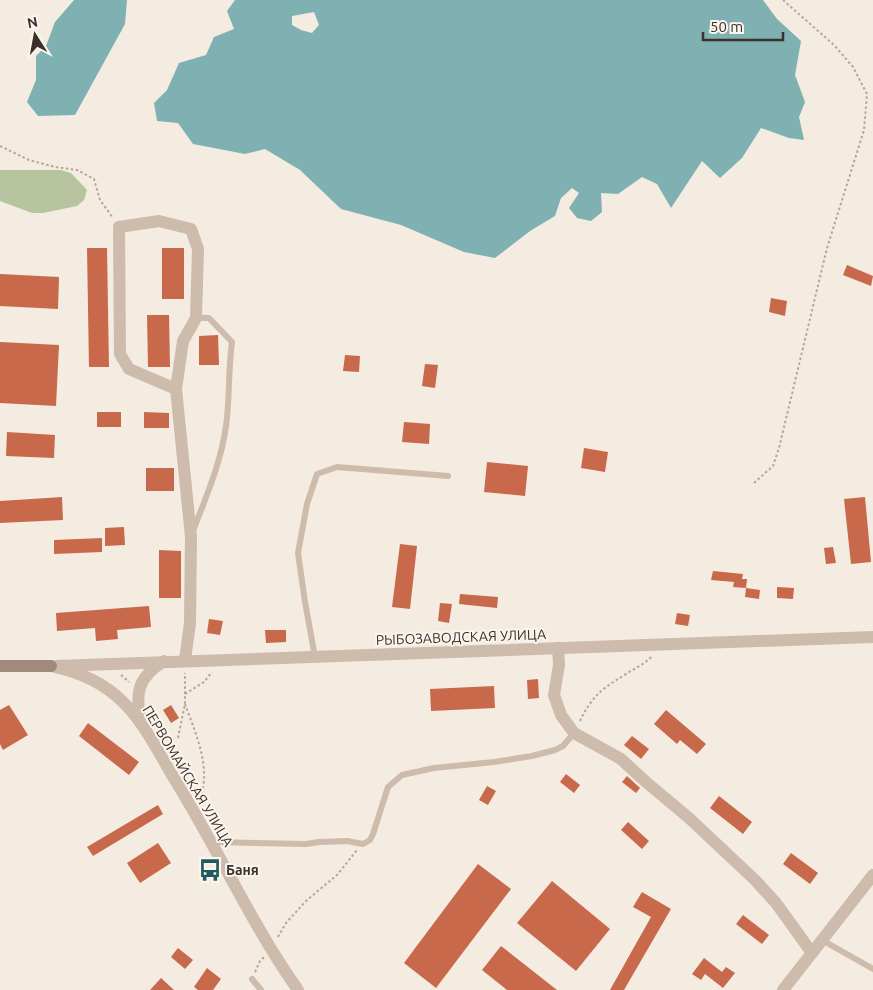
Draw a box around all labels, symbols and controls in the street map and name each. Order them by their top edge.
north arrow [10,10,60,60]
scale bar [703,10,783,42]
text: N [26,13,39,31]
text: 50 m [710,18,743,35]
street label: РЫБОЗАВОДСКАЯ УЛИЦА [376,626,546,648]
street label: ПЕРВОМАЙСКАЯ УЛИЦА [139,702,237,849]
bus stop icon: Баня [197,857,223,883]
place label: Баня [226,862,259,878]

